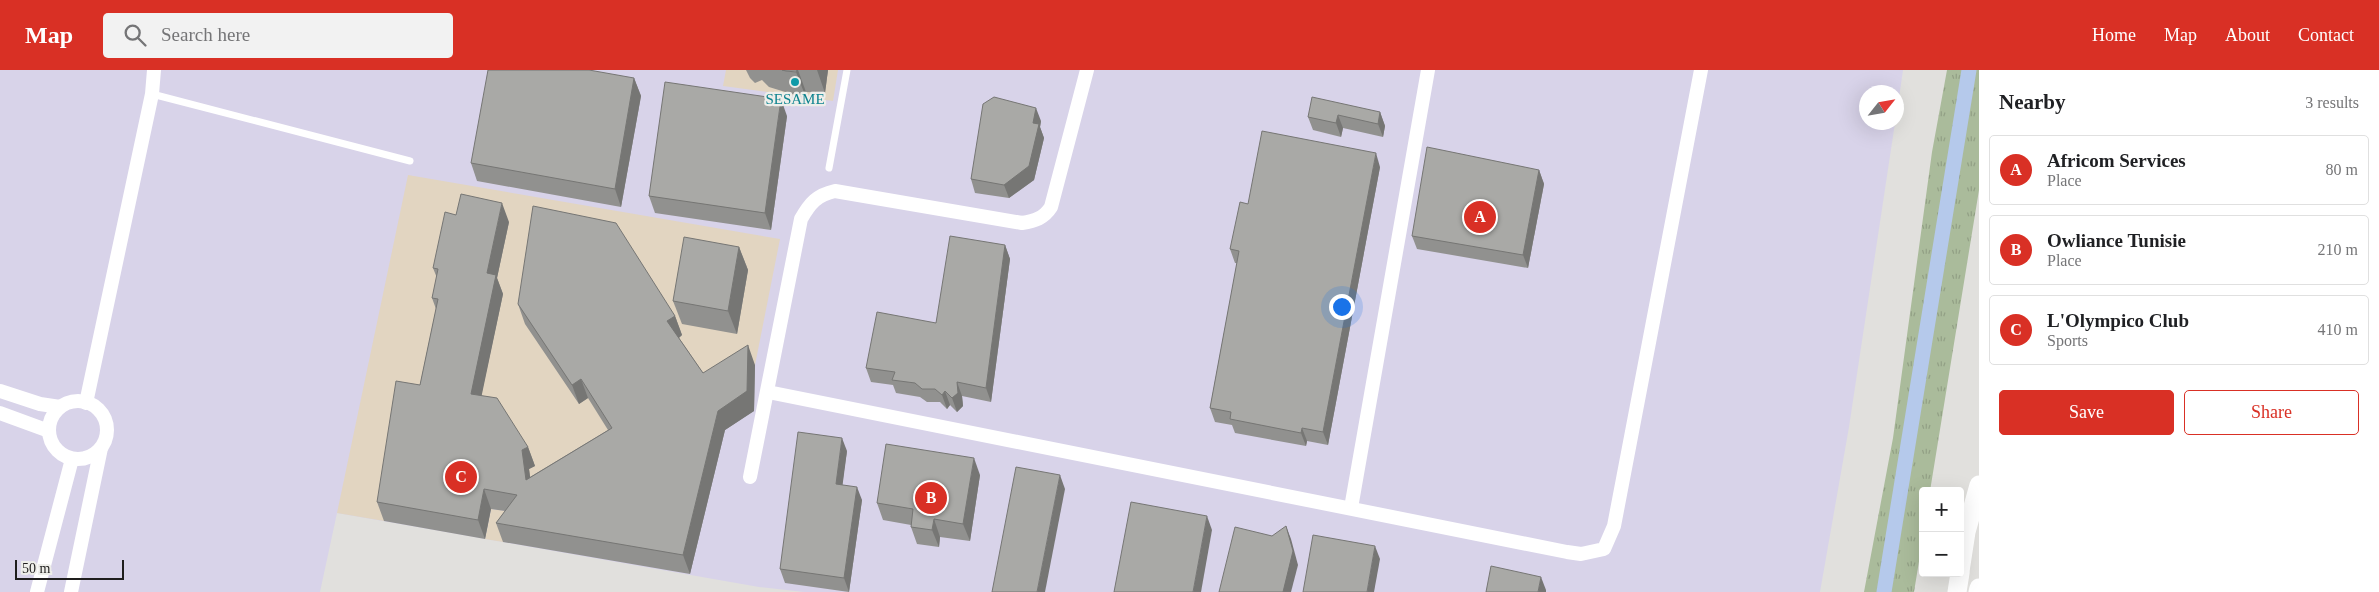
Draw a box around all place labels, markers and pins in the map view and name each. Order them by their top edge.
marker: SESAME [789,76,801,88]
place label: SESAME [765,91,825,107]
pin: A [1464,198,1496,236]
pin: C [445,458,477,496]
pin: B [915,479,947,517]

